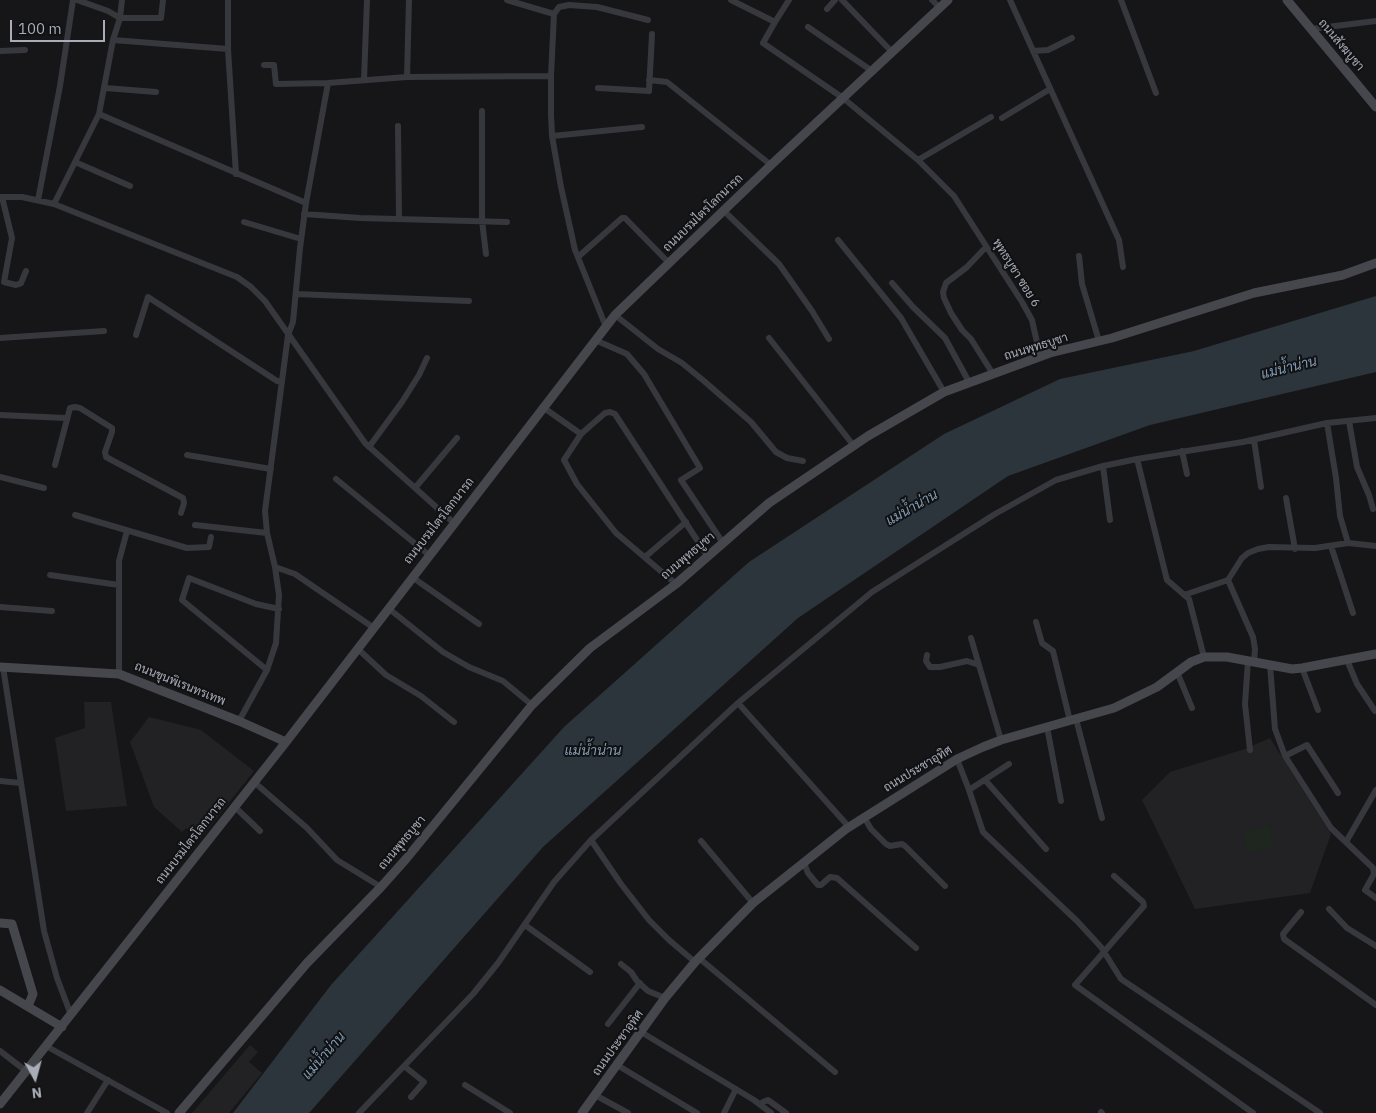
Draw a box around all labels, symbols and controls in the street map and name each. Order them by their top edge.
scale bar [12,10,108,42]
street label: ถนนสังฆบูชา [1315,16,1367,74]
text: 100 m [18,19,62,38]
street label: ถนนบรมไตรโลกนารถ [660,171,746,255]
street label: พุทธบูชา ซอย 6 [989,236,1043,310]
street label: ถนนพุทธบูชา [1002,330,1070,364]
water label: แม่น้ำน่าน [1259,353,1319,383]
street label: ถนนบรมไตรโลกนารถ [401,475,477,567]
water label: แม่น้ำน่าน [883,486,941,530]
street label: ถนนพุทธบูชา [658,529,718,583]
street label: ถนนขุนพิเรนทรเทพ [132,659,228,709]
water label: แม่น้ำน่าน [564,743,622,759]
street label: ถนนประชาอุทิศ [881,743,955,795]
street label: ถนนบรมไตรโลกนารถ [153,795,229,887]
street label: ถนนพุทธบูชา [375,813,429,873]
street label: ถนนประชาอุทิศ [589,1007,647,1079]
water label: แม่น้ำน่าน [299,1029,349,1083]
north arrow [10,1053,60,1103]
text: N [31,1083,43,1102]

